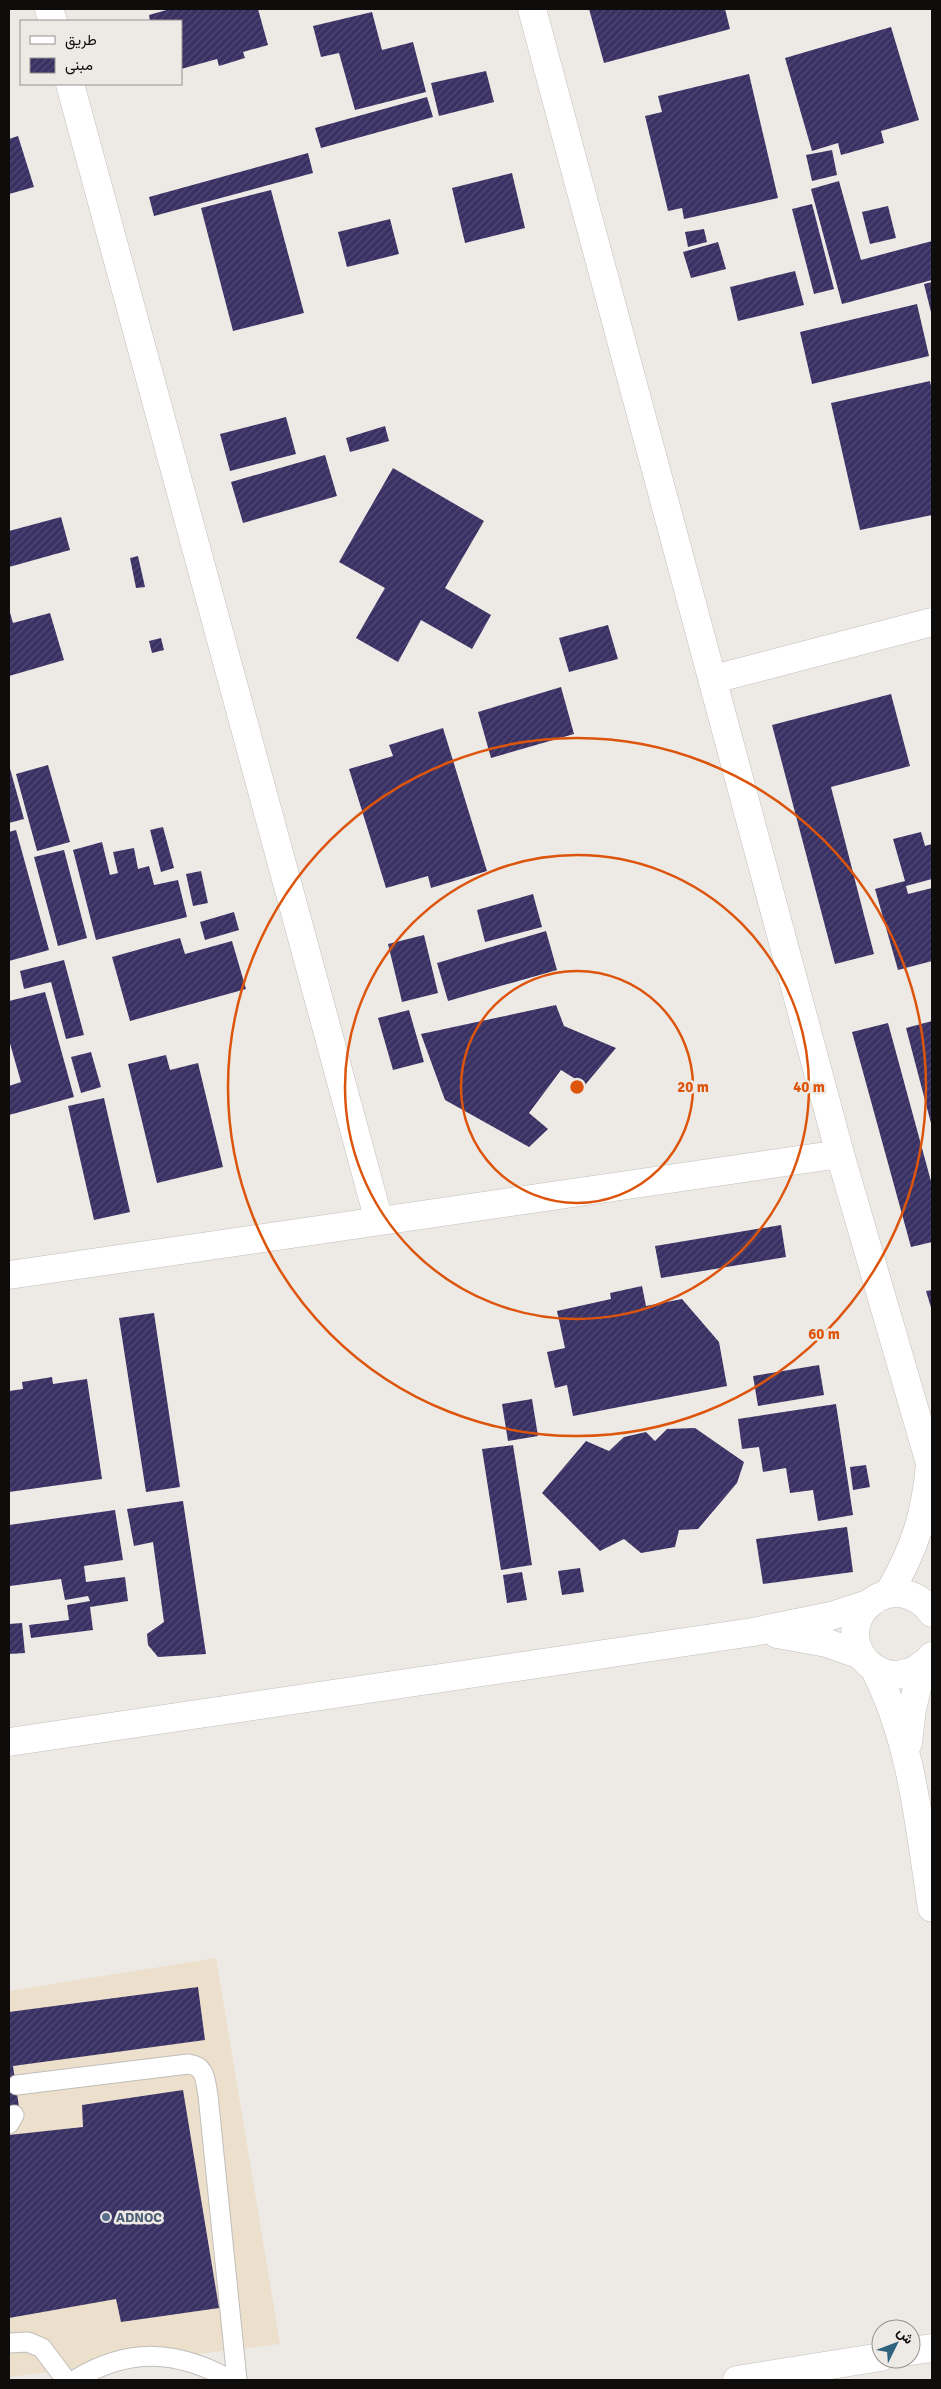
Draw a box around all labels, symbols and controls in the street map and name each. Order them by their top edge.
legend [20,20,182,85]
text: طريق [65,31,97,50]
text: مبنى [65,56,93,75]
centre of rings [568,1078,586,1096]
text: 20 m [677,1078,709,1096]
text: 40 m [793,1078,825,1096]
text: 60 m [808,1325,840,1343]
place label: ADNOC [116,2209,162,2226]
marker: ADNOC [100,2211,112,2223]
north arrow [871,2319,921,2369]
text: ش [893,2324,917,2348]

